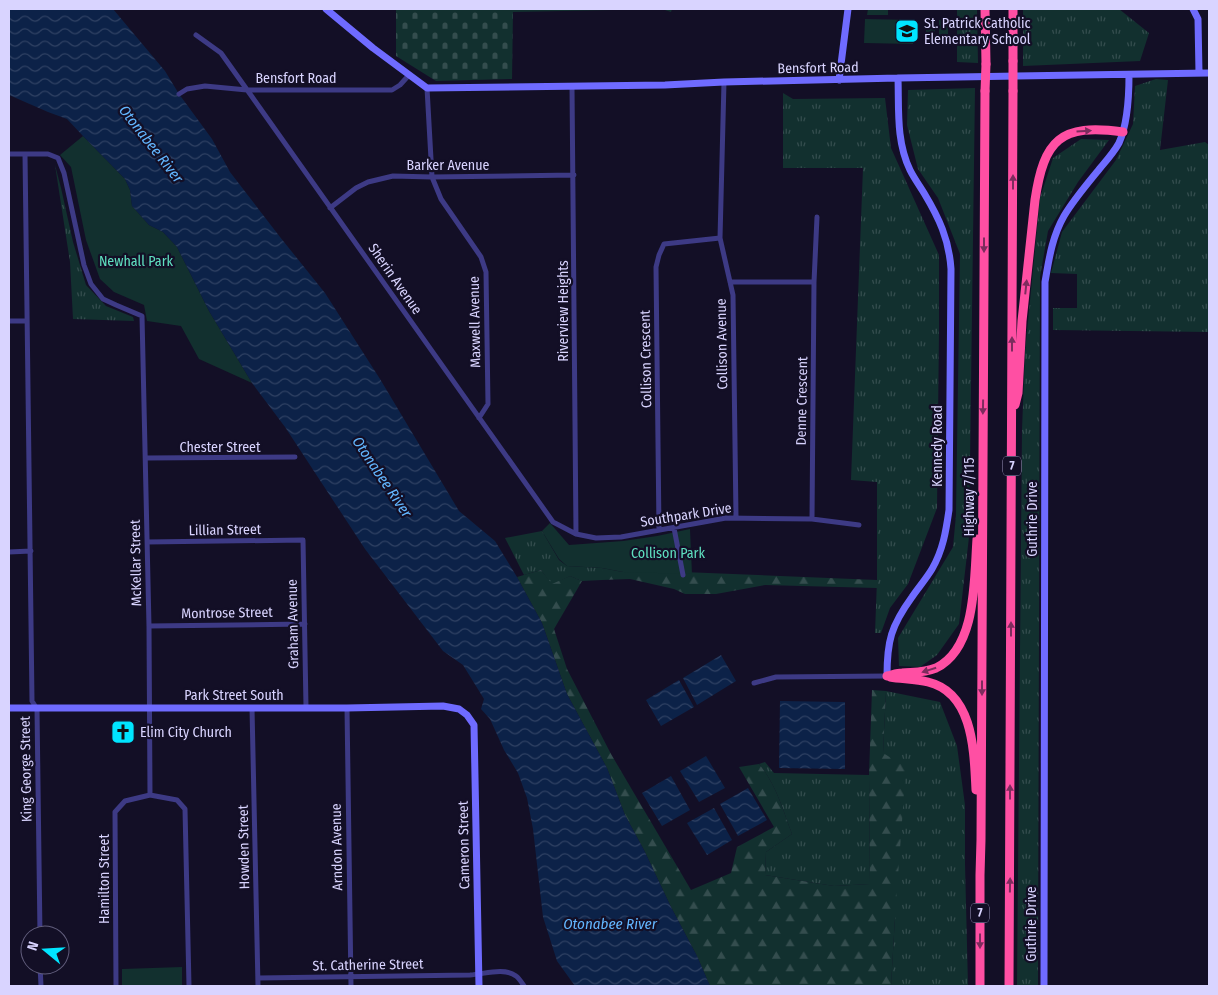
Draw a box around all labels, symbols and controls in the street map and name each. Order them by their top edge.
place label: St. Patrick Catholic Elementary School [924,15,1031,48]
school or university icon: St. Patrick Catholic Elementary School [894,18,920,44]
street label: Bensfort Road [777,59,859,77]
street label: Bensfort Road [255,70,337,87]
water label: Otonabee River [115,102,187,187]
one-way arrow [1076,127,1092,135]
street label: Barker Avenue [407,157,490,174]
one-way arrow [1009,173,1017,189]
one-way arrow [980,237,988,253]
street label: Sherin Avenue [364,240,426,318]
park label: Newhall Park [99,253,174,270]
street label: Riverview Heights [555,260,572,362]
street label: Maxwell Avenue [466,276,484,368]
one-way arrow [1022,279,1030,295]
street label: Collison Avenue [713,298,731,390]
street label: Collison Crescent [637,309,655,408]
one-way arrow [1008,336,1016,352]
street label: Denne Crescent [793,356,811,446]
one-way arrow [979,399,987,415]
street label: Kennedy Road [929,405,946,487]
water label: Otonabee River [348,433,416,522]
street label: Chester Street [179,439,261,456]
road number: 7 [1003,456,1021,476]
street label: Highway 7/115 [961,457,978,537]
street label: Guthrie Drive [1024,481,1041,557]
street label: Southpark Drive [639,499,733,531]
street label: McKellar Street [127,519,145,607]
street label: Lillian Street [189,521,262,539]
park label: Collison Park [631,545,705,562]
street label: Graham Avenue [284,579,302,669]
street label: Montrose Street [181,604,273,622]
one-way arrow [1007,621,1015,637]
one-way arrow [921,666,936,674]
one-way arrow [978,680,986,696]
street label: Park Street South [184,687,284,704]
street label: King George Street [17,715,35,822]
church icon: Elim City Church [110,719,136,745]
place label: Elim City Church [140,724,232,741]
one-way arrow [1006,783,1014,799]
street label: Cameron Street [455,800,473,889]
street label: Arndon Avenue [328,803,346,891]
street label: Howden Street [235,804,253,889]
street label: Hamilton Street [96,834,113,924]
one-way arrow [1006,877,1014,893]
street label: Guthrie Drive [1023,886,1040,962]
road number: 7 [971,904,989,922]
water label: Otonabee River [563,915,658,933]
north arrow [20,925,70,975]
one-way arrow [976,933,984,949]
text: N [24,940,42,953]
street label: St. Catherine Street [312,956,424,974]

